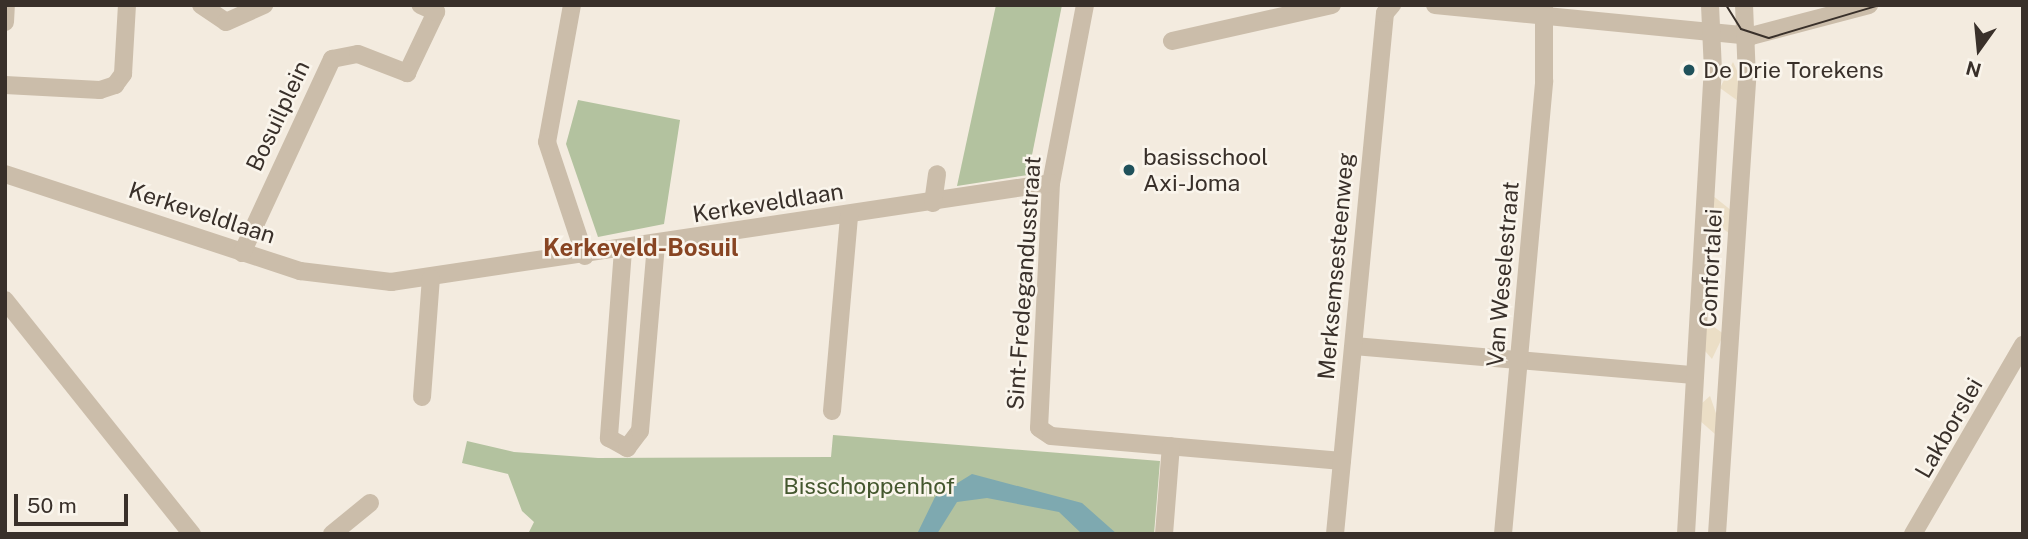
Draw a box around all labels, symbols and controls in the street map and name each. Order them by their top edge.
north arrow [1944,14,2014,84]
street label: Bosuilplein [240,56,316,176]
place label: De Drie Torekens [1703,56,1884,84]
text: N [1964,57,1984,82]
marker: De Drie Torekens [1681,62,1697,78]
place label: basisschool Axi-Joma [1143,143,1268,197]
street label: Merksemsesteenweg [1312,151,1360,381]
street label: Sint-Fredegandusstraat [1001,155,1047,411]
marker: basisschool Axi-Joma [1121,162,1137,178]
street label: Kerkeveldlaan [125,176,279,250]
street label: Kerkeveldlaan [691,177,845,229]
street label: Van Weselestraat [1481,180,1525,368]
street label: Confortalei [1694,208,1728,328]
district label: Kerkeveld-Bosuil [543,234,739,262]
street label: Lakborslei [1909,373,1989,483]
park label: Bisschoppenhof [783,472,955,500]
scale bar [18,480,131,524]
text: 50 m [27,493,77,518]

